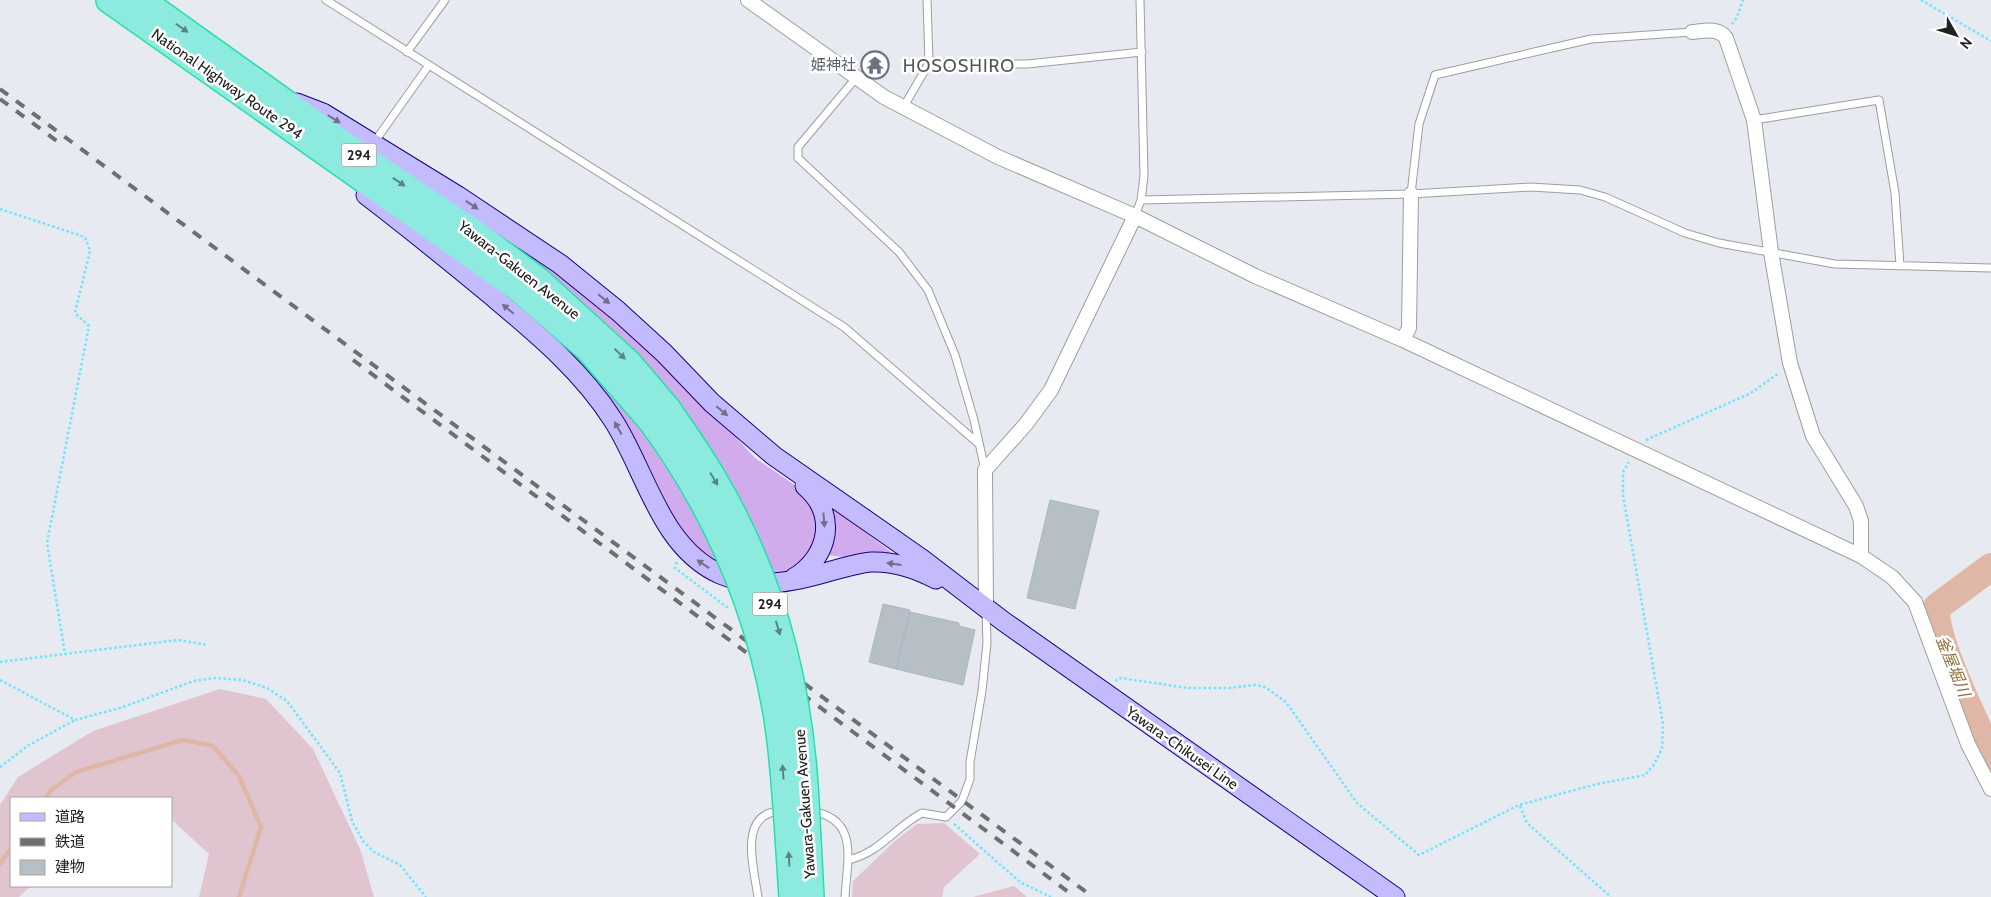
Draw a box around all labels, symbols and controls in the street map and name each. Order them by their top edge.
north arrow [1931,10,1981,60]
one-way arrow [175,23,189,33]
street label: National Highway Route 294 [148,25,306,143]
text: N [1956,34,1976,53]
temple icon: 姫神社 [860,50,890,80]
district label: HOSOSHIRO [903,55,1015,77]
place label: 姫神社 [811,56,856,74]
one-way arrow [327,115,340,124]
road number: 294 [342,144,376,166]
one-way arrow [392,177,405,186]
one-way arrow [465,200,479,210]
street label: Yawara-Gakuen Avenue [454,216,584,323]
one-way arrow [597,294,610,305]
one-way arrow [502,304,515,315]
one-way arrow [613,348,625,360]
one-way arrow [715,405,728,416]
one-way arrow [614,421,622,435]
one-way arrow [710,472,719,485]
one-way arrow [821,512,829,528]
one-way arrow [696,559,710,569]
one-way arrow [885,559,901,567]
road number: 294 [752,592,788,616]
one-way arrow [775,620,783,635]
water label: 釜屋堀川 [1932,633,1975,701]
street label: Yawara-Chikusei Line [1122,702,1242,794]
street label: Yawara-Gakuen Avenue [791,728,819,880]
one-way arrow [779,763,787,779]
legend [10,797,172,887]
text: 道路 [55,808,85,826]
text: 鉄道 [55,833,85,851]
one-way arrow [785,850,793,866]
text: 建物 [55,858,85,876]

